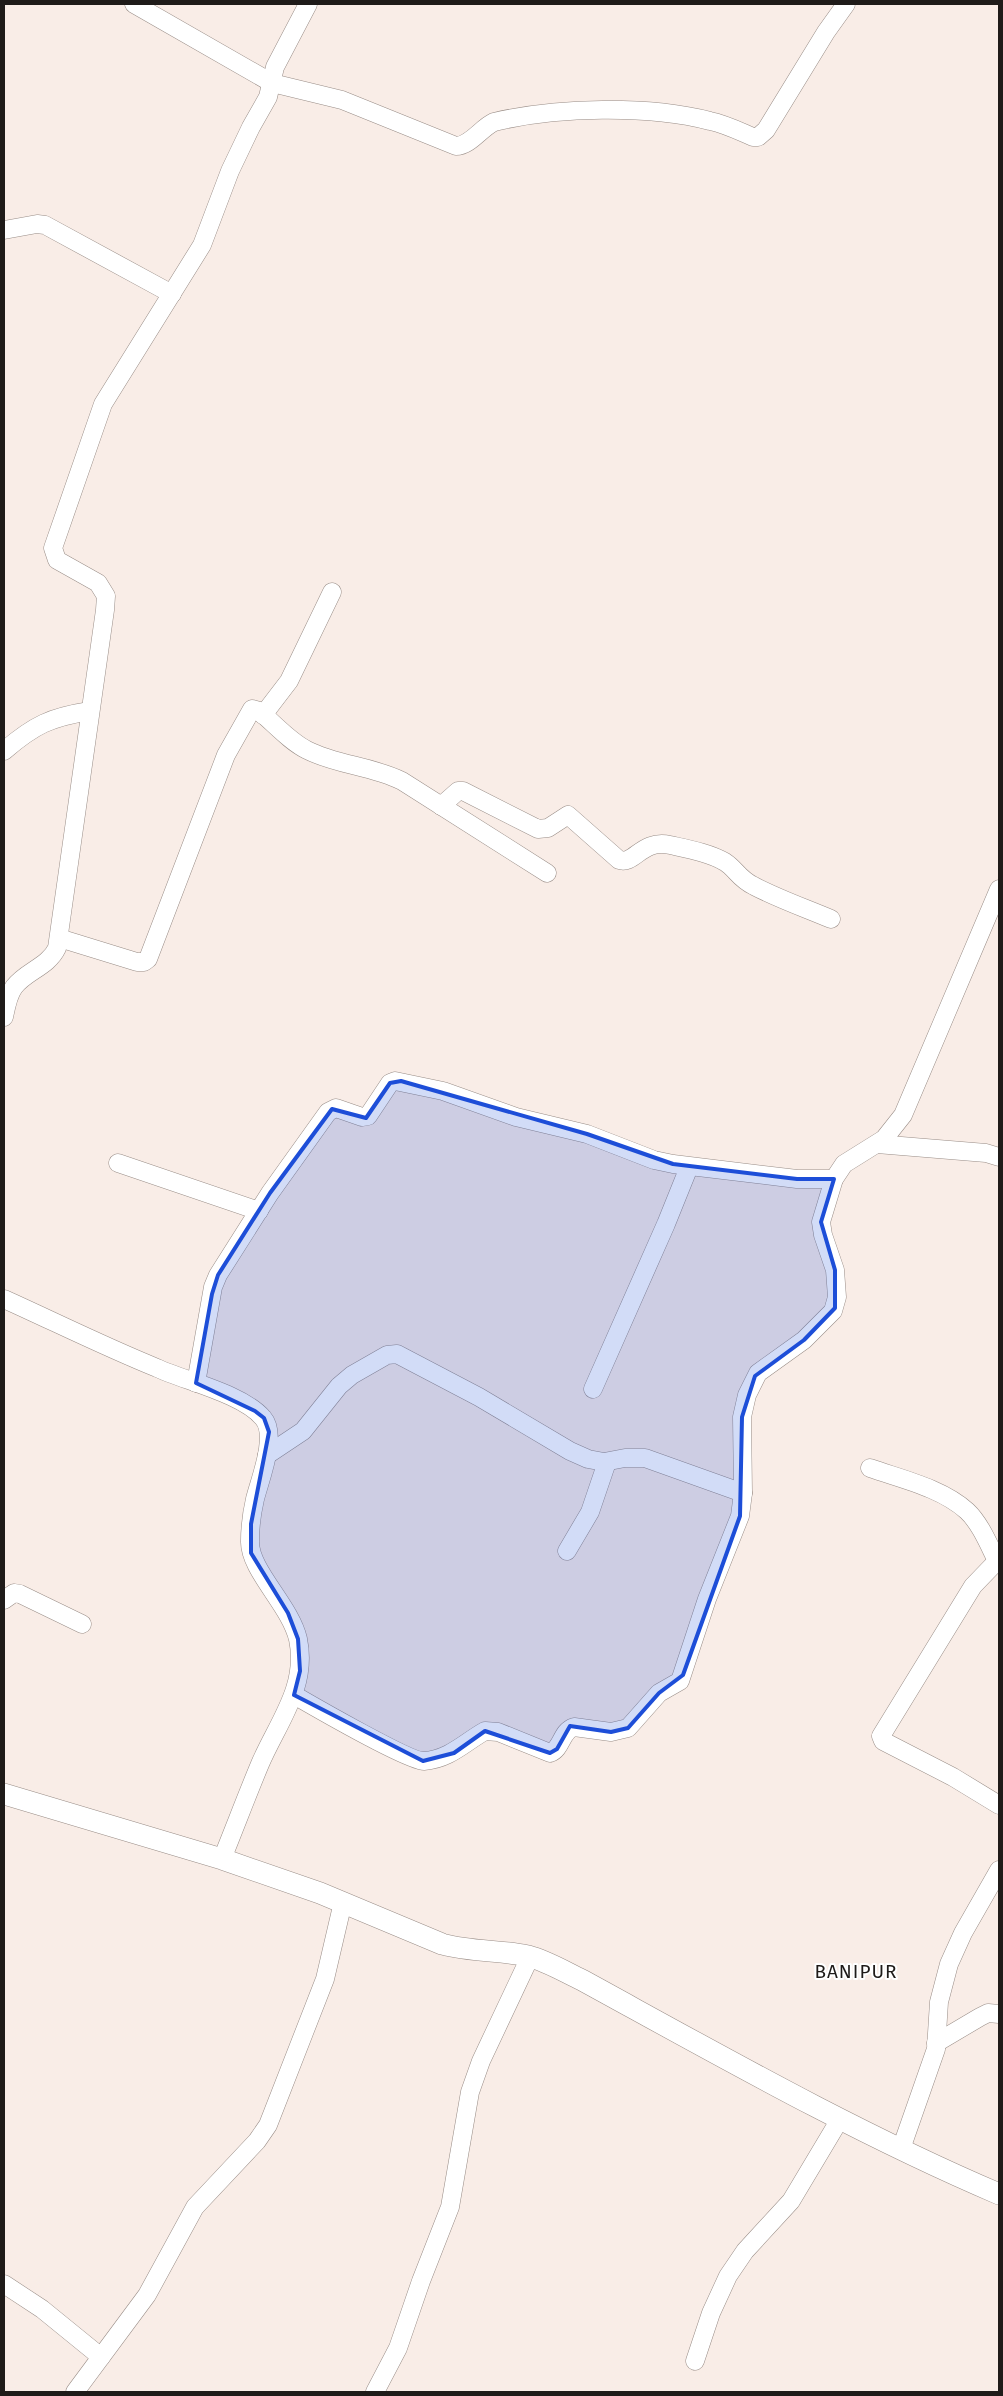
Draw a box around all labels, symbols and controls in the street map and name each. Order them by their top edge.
district label: BANIPUR [814,1960,898,1983]

